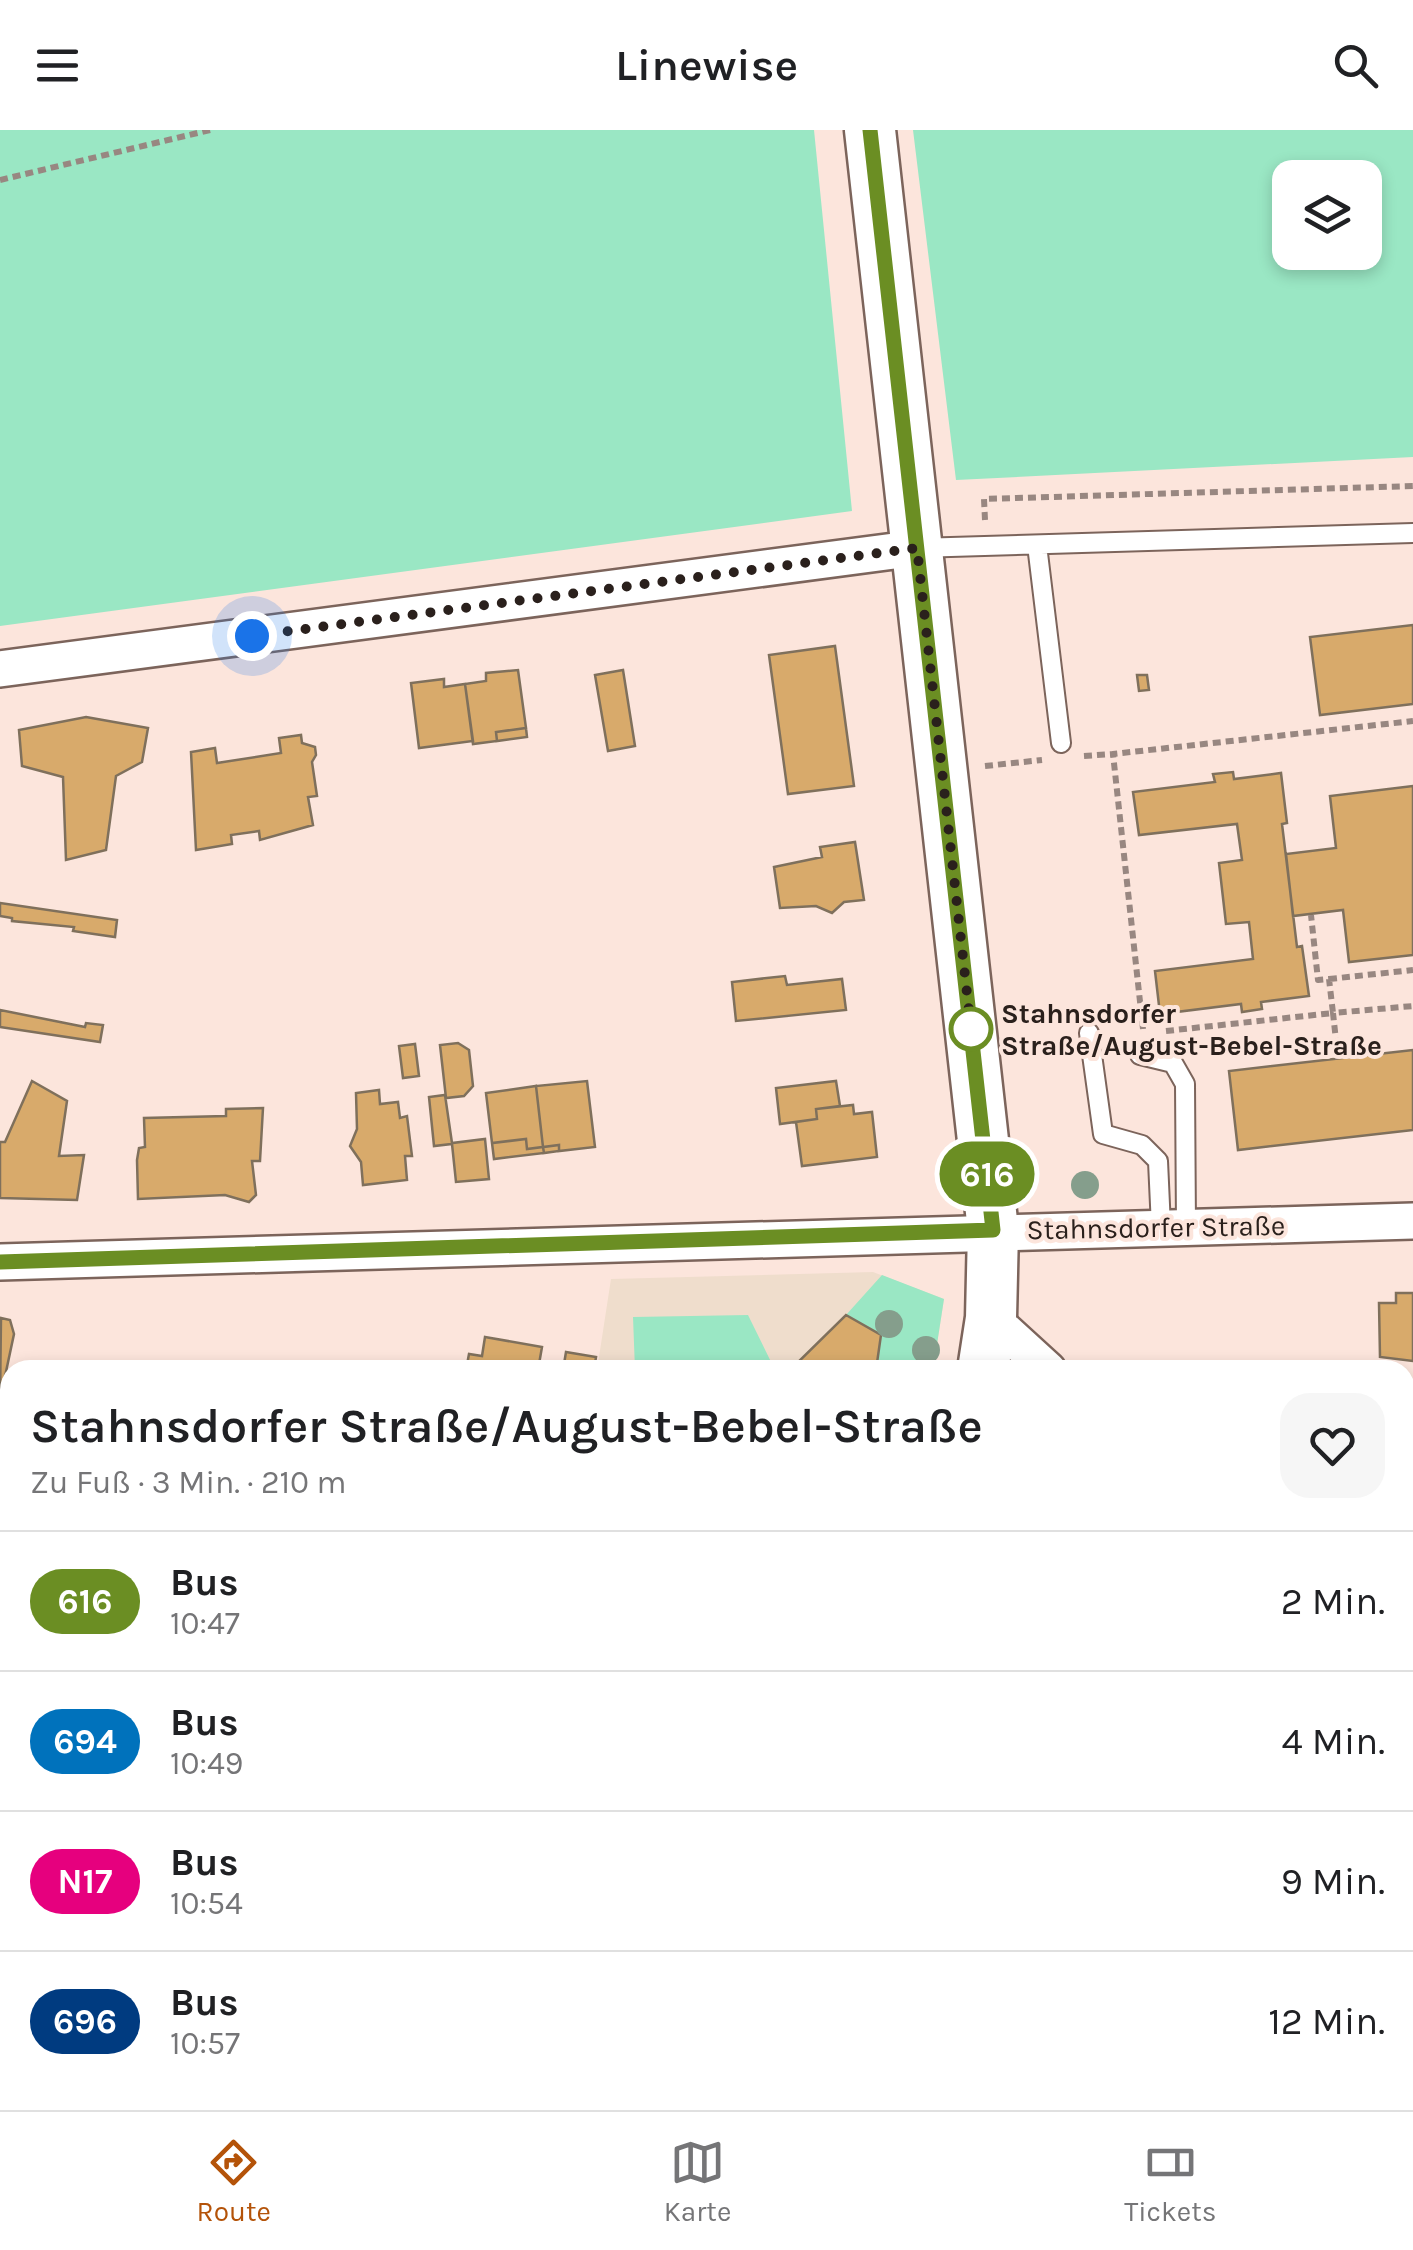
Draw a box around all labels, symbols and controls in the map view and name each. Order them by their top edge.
icon: menu [30,38,85,93]
icon: search [1328,38,1383,93]
text: Linewise [615,39,798,91]
map controls [1272,160,1382,270]
button: layers [1272,160,1382,270]
your location [227,611,277,661]
place label: Stahnsdorfer Straße/August-Bebel-Straße [1001,997,1382,1062]
marker: Stahnsdorfer Straße/August-Bebel-Straße [950,1008,992,1050]
line badge: 616 [930,1142,1044,1206]
text: 616 [960,1154,1014,1195]
street label: Stahnsdorfer Straße [1026,1209,1286,1246]
button: heart [1280,1393,1385,1498]
text: Stahnsdorfer Straße/August-Bebel-Straße [30,1398,983,1454]
text: Zu Fuß · 3 Min. · 210 m [30,1464,347,1501]
text: Bus [170,1560,239,1605]
text: 2 Min. [1281,1579,1385,1624]
text: 616 [58,1581,112,1622]
text: 10:47 [170,1605,240,1642]
text: Bus [170,1700,239,1745]
text: 4 Min. [1282,1719,1385,1764]
text: 694 [53,1721,117,1762]
text: 10:49 [170,1745,243,1782]
text: Bus [170,1840,239,1885]
text: 9 Min. [1281,1859,1385,1904]
text: N17 [58,1861,113,1902]
text: 10:54 [170,1885,243,1922]
text: Bus [170,1980,239,2025]
text: 12 Min. [1268,1999,1385,2044]
text: 696 [53,2001,117,2042]
text: 10:57 [170,2025,240,2062]
tab: Route [197,2135,271,2228]
tab: Karte [664,2135,731,2228]
tab: Tickets [1124,2135,1216,2228]

